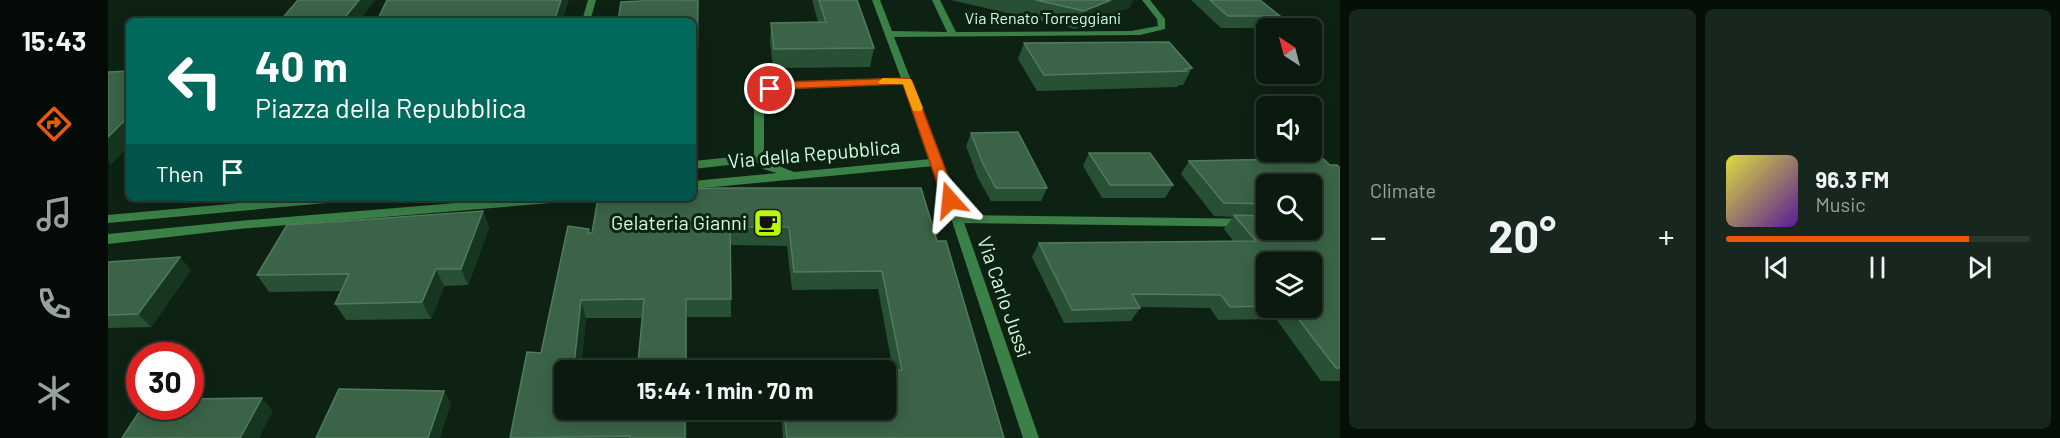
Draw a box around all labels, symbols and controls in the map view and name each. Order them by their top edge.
street label: Via Renato Torreggiani [965,8,1121,27]
north arrow [1256,18,1322,84]
map controls [1256,18,1322,318]
text: 15:43 [22,24,86,56]
text: 40 m [255,40,348,90]
icon: left [156,42,234,120]
pin [744,63,795,114]
icon: arrive [753,72,786,105]
text: Piazza della Repubblica [255,91,526,123]
button: sound [1256,96,1322,162]
icon: directions [33,103,75,145]
street label: Via della Repubblica [727,134,901,172]
icon: arrive [216,156,249,189]
text: Then [156,160,204,186]
text: 96.3 FM [1816,166,1889,192]
position arrow [918,168,982,232]
button: search [1256,174,1322,240]
text: Climate [1370,178,1436,202]
text: Music [1816,192,1866,216]
icon: music [33,193,75,235]
cafe icon: Gelateria Gianni [752,207,784,239]
text: 20° [1488,208,1556,262]
place label: Gelateria Gianni [611,210,747,234]
text: − [1370,216,1387,256]
text: + [1658,216,1675,256]
street label: Via Carlo Jussi [973,233,1037,360]
icon: previous [1760,251,1793,284]
icon: pause [1861,251,1894,284]
icon: next [1963,251,1996,284]
button: layers [1256,252,1322,318]
icon: phone [33,283,75,325]
speed limit sign: 30 [126,342,204,420]
icon: climate [33,372,75,414]
text: 15:44 · 1 min · 70 m [637,377,813,403]

